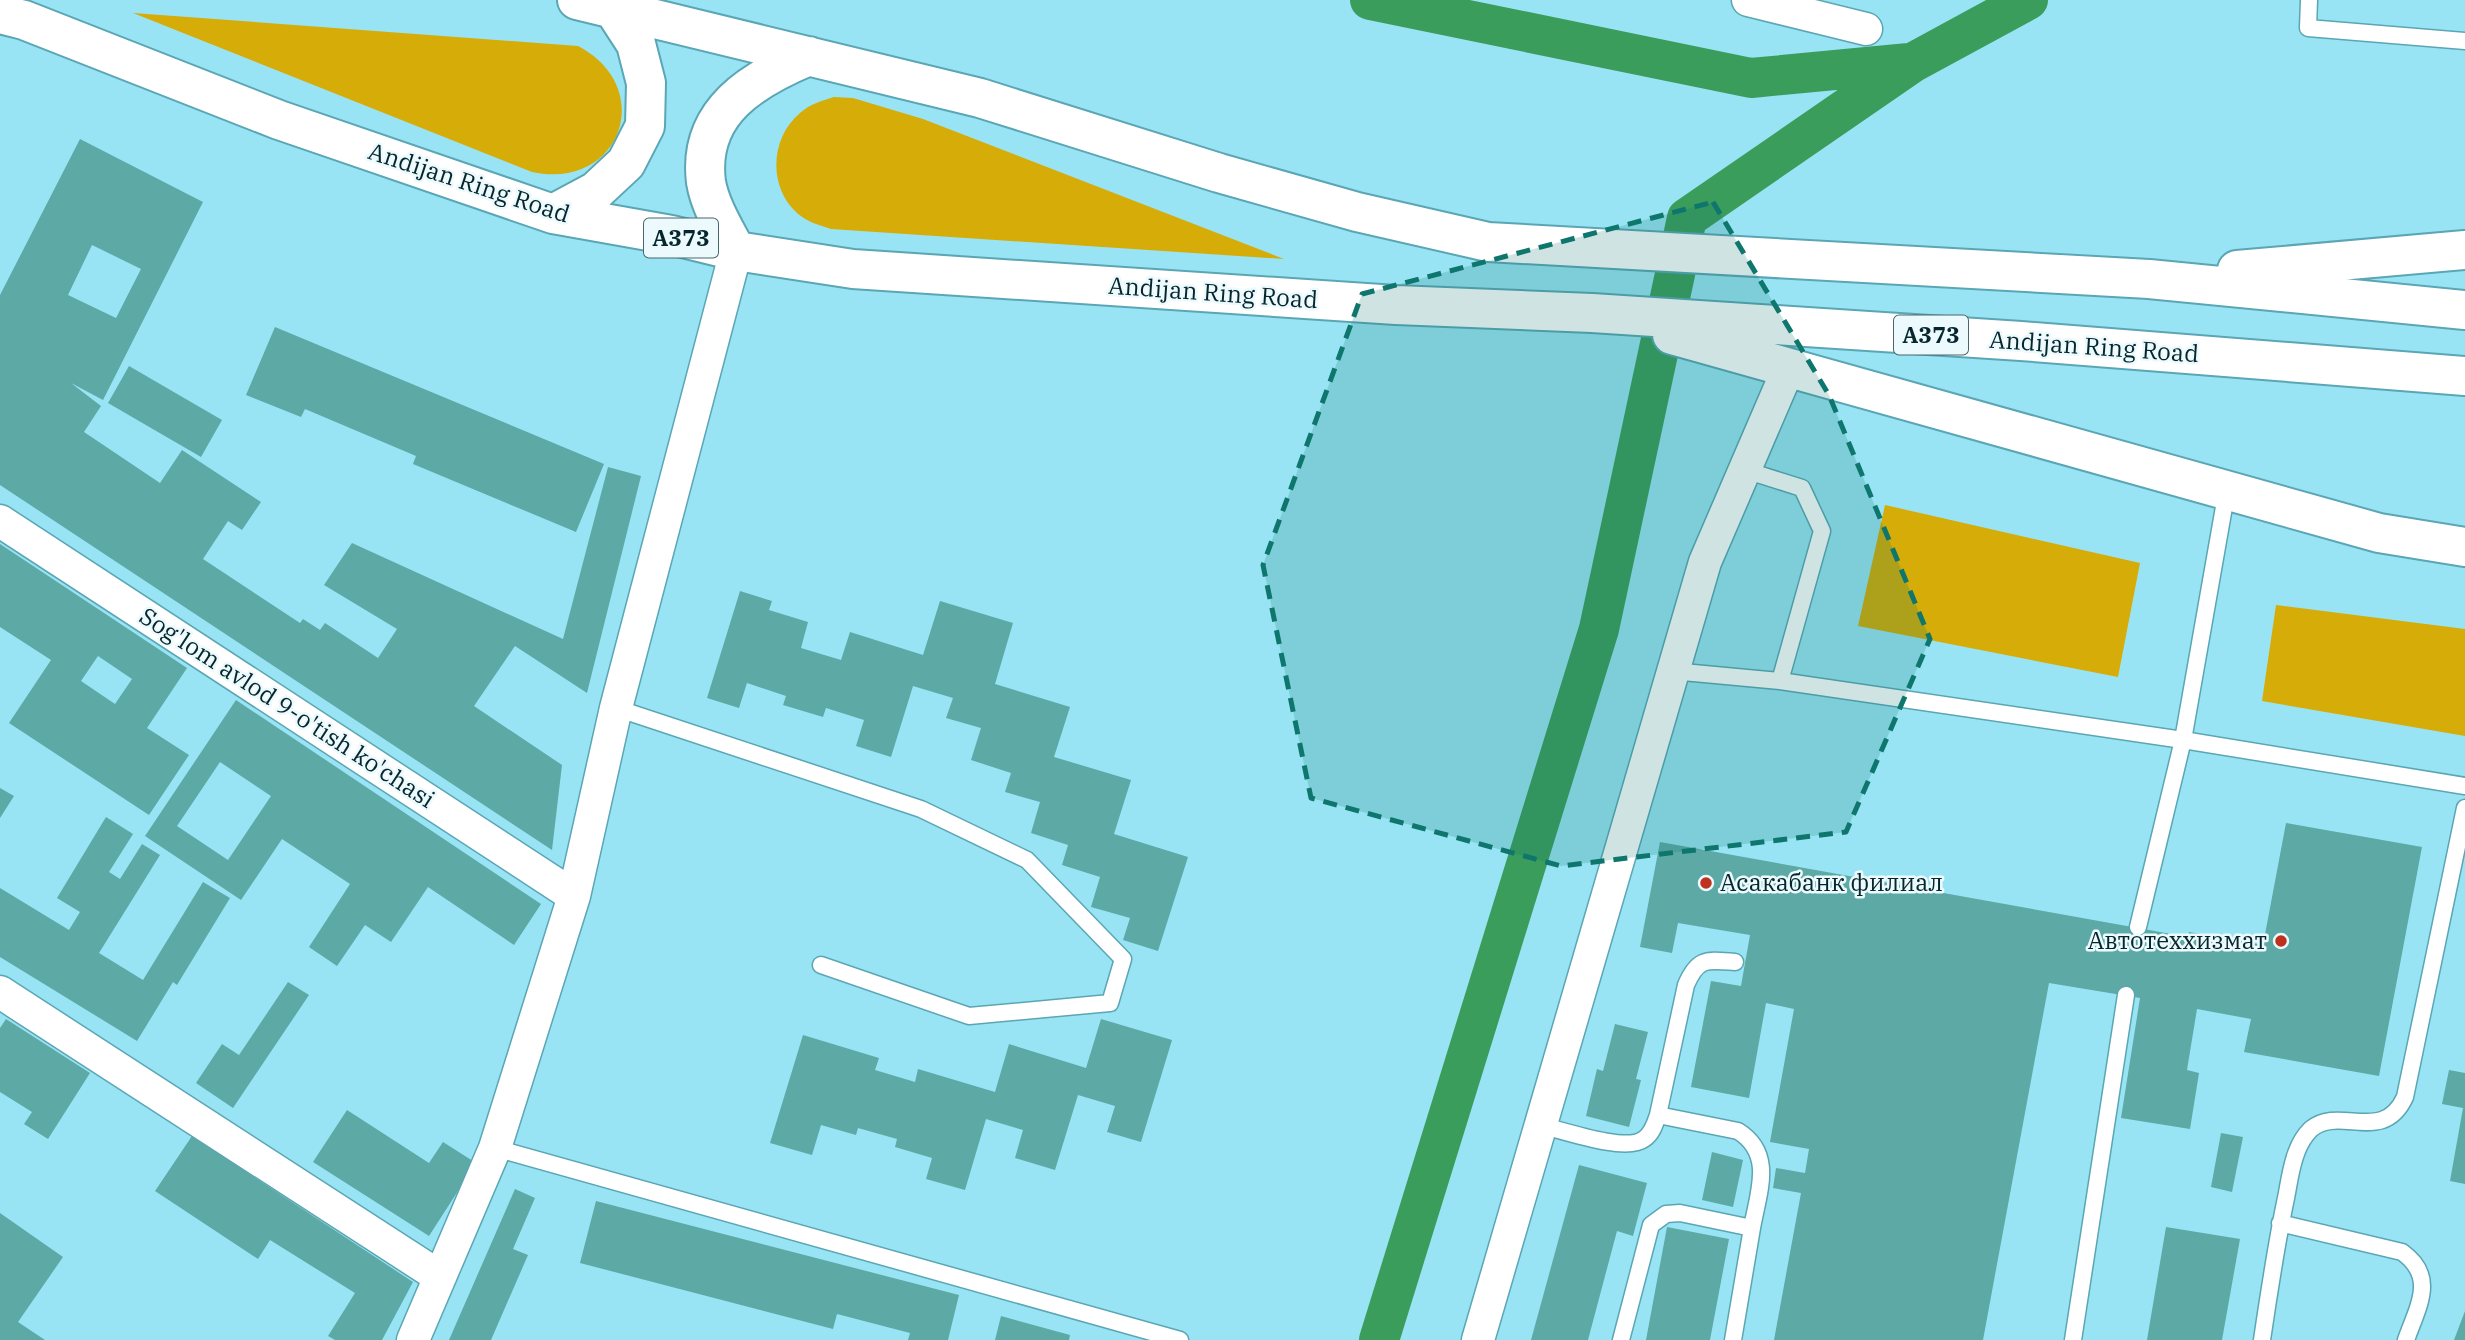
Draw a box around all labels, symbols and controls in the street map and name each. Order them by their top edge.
street label: Andijan Ring Road [364,134,574,230]
road number: A373 [644,218,718,258]
street label: Andijan Ring Road [1107,269,1319,315]
road number: A373 [1894,316,1968,354]
street label: Andijan Ring Road [1988,323,2200,369]
street label: Sog'lom avlod 9-o'tish ko'chasi [134,600,441,815]
place label: Асакабанк филиал [1720,866,1943,898]
marker: Асакабанк филиал [1698,875,1714,891]
place label: Автотеххизмат [2088,924,2267,956]
marker: Автотеххизмат [2273,933,2289,949]

